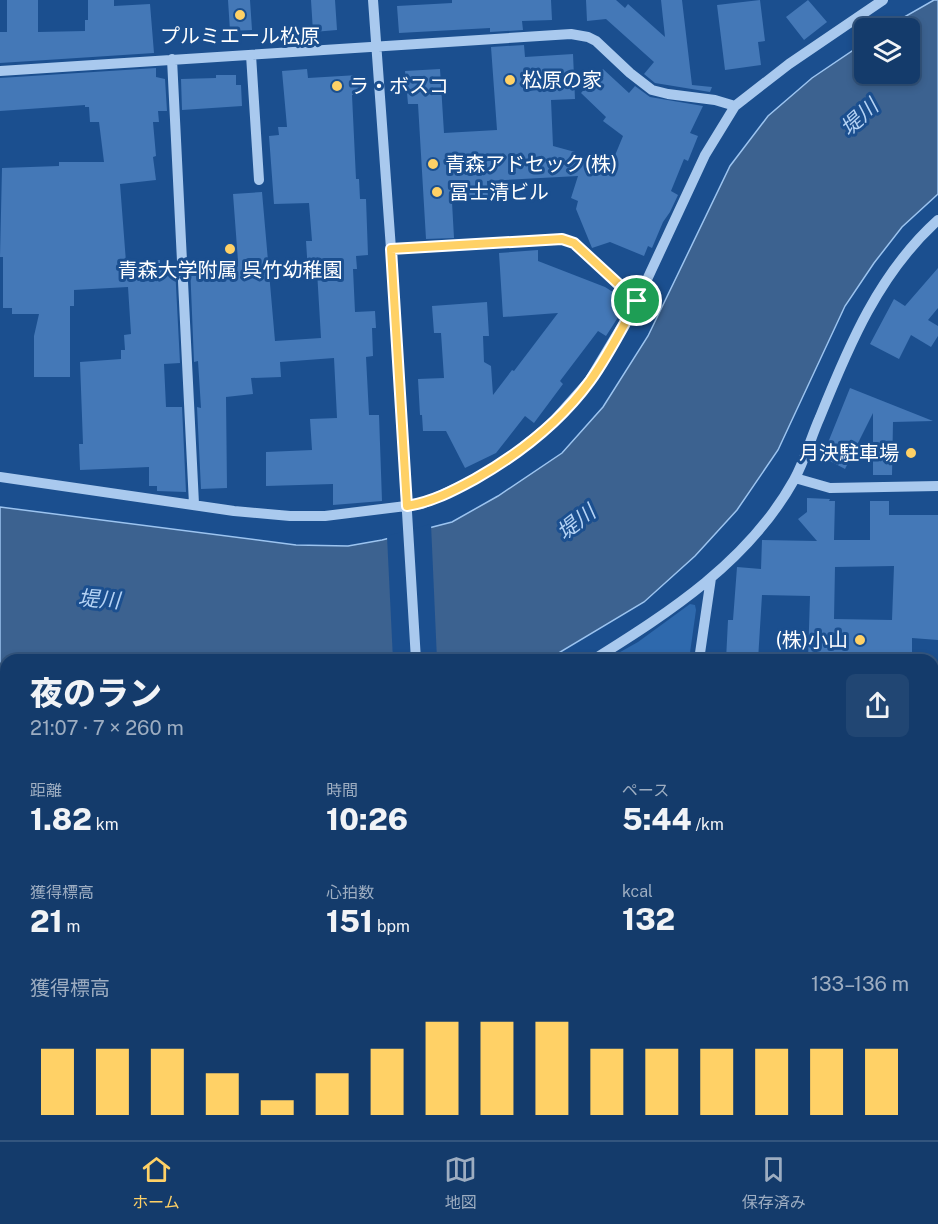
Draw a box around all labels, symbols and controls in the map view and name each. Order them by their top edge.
marker: プルミエール松原 [233,8,247,22]
map controls [854,18,920,84]
button: layers [854,18,920,84]
place label: プルミエール松原 [160,24,320,48]
place label: 松原の家 [522,68,602,92]
marker: 松原の家 [503,73,517,87]
place label: ラ・ボスコ [349,74,449,98]
marker: ラ・ボスコ [330,79,344,93]
water label: 堤川 [835,92,884,140]
place label: 青森アドセック(株) [445,152,617,176]
marker: 青森アドセック(株) [426,157,440,171]
place label: 冨士清ビル [449,180,549,204]
marker: 冨士清ビル [430,185,444,199]
marker: 青森大学附属 呉竹幼稚園 [223,242,237,256]
place label: 青森大学附属 呉竹幼稚園 [118,258,342,282]
pin [611,275,662,326]
icon: arrive [620,284,653,317]
place label: 月決駐車場 [799,441,899,465]
marker: 月決駐車場 [904,446,918,460]
water label: 堤川 [552,498,602,545]
water label: 堤川 [77,585,123,613]
place label: (株)小山 [776,628,848,652]
marker: (株)小山 [853,633,867,647]
text: 夜のラン [30,674,162,712]
button: share [846,674,909,737]
text: 21:07 · 7 × 260 m [30,716,184,740]
text: 距離 [30,781,62,800]
text: 時間 [326,781,358,800]
text: ペース [622,781,669,800]
text: 1.82 [30,801,92,837]
text: 10:26 [326,801,408,837]
text: 5:44 [622,801,692,837]
text: km [92,815,119,834]
text: /km [692,815,724,834]
text: kcal [622,882,653,901]
text: 獲得標高 [30,883,94,902]
text: 心拍数 [326,883,374,902]
text: 132 [622,901,675,937]
text: 21 [30,903,63,939]
text: 151 [326,903,373,939]
text: m [63,917,80,936]
text: bpm [373,917,410,936]
text: 133–136 m [811,972,909,996]
text: 獲得標高 [30,976,110,1000]
tab: ホーム [132,1153,180,1213]
tab: 地図 [444,1153,477,1213]
tab: 保存済み [742,1153,806,1213]

